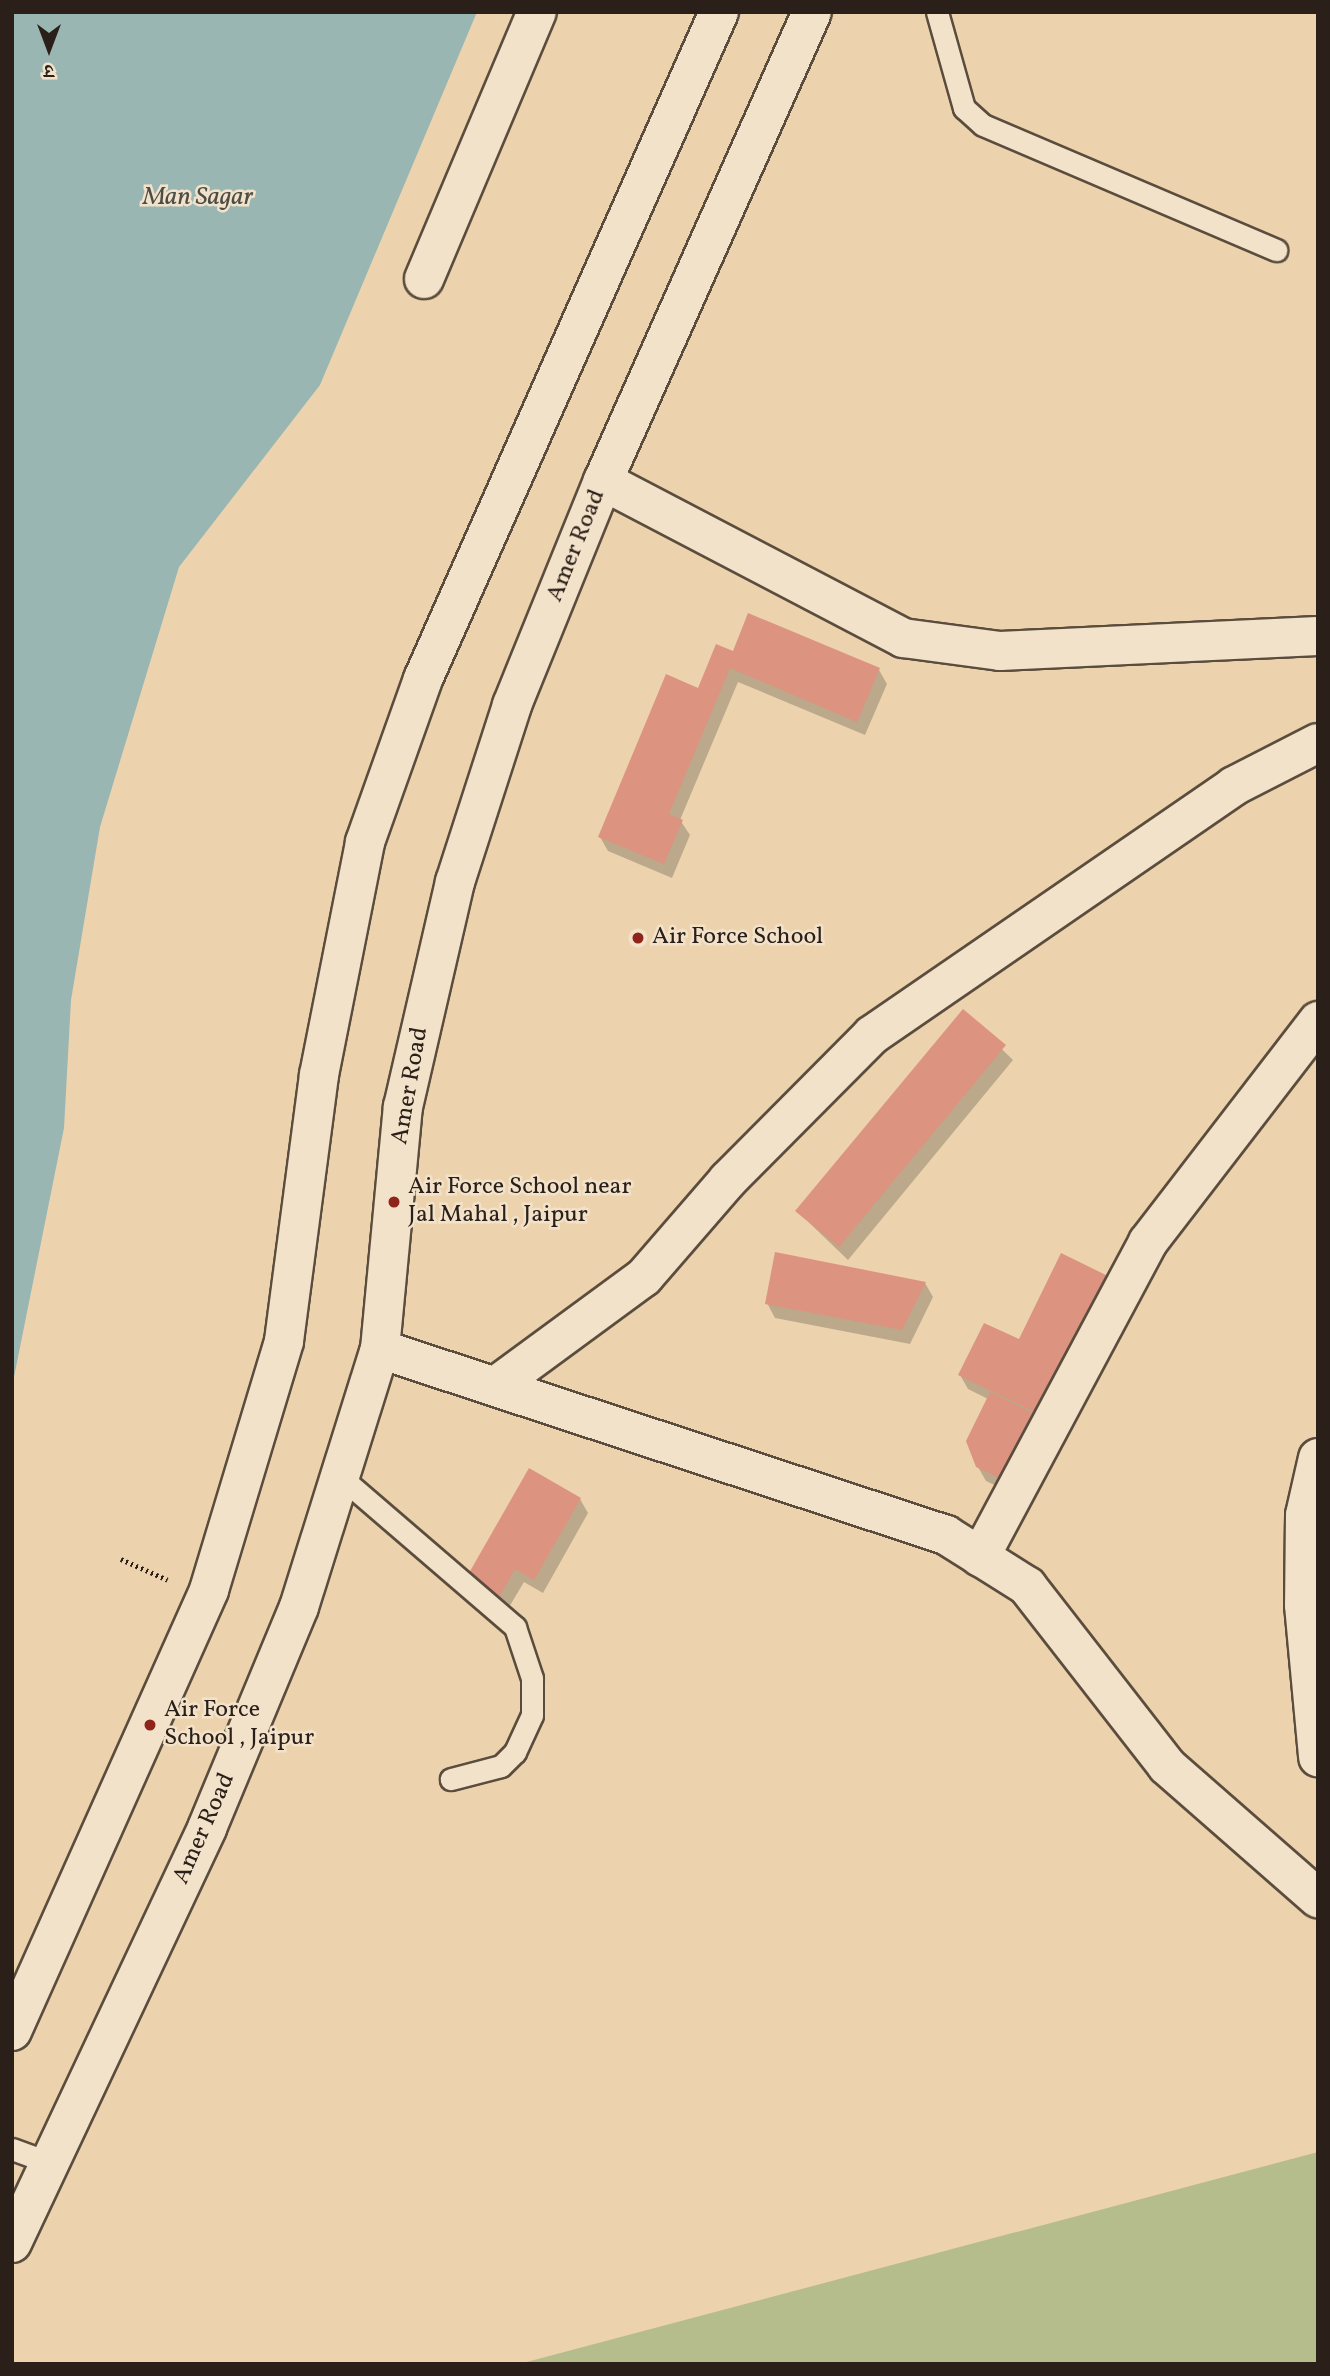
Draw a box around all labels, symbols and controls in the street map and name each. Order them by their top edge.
north arrow [14,14,84,84]
text: उ [44,57,54,83]
water label: Man Sagar [143,182,253,214]
street label: Amer Road [541,486,613,606]
place label: Air Force School [652,924,823,952]
marker: Air Force School [630,930,646,946]
street label: Amer Road [387,1025,435,1147]
place label: Air Force School near Jal Mahal , Jaipur [408,1174,632,1230]
marker: Air Force School near Jal Mahal , Jaipur [386,1194,402,1210]
place label: Air Force School , Jaipur [164,1697,314,1753]
marker: Air Force School , Jaipur [142,1717,158,1733]
street label: Amer Road [168,1769,242,1889]

